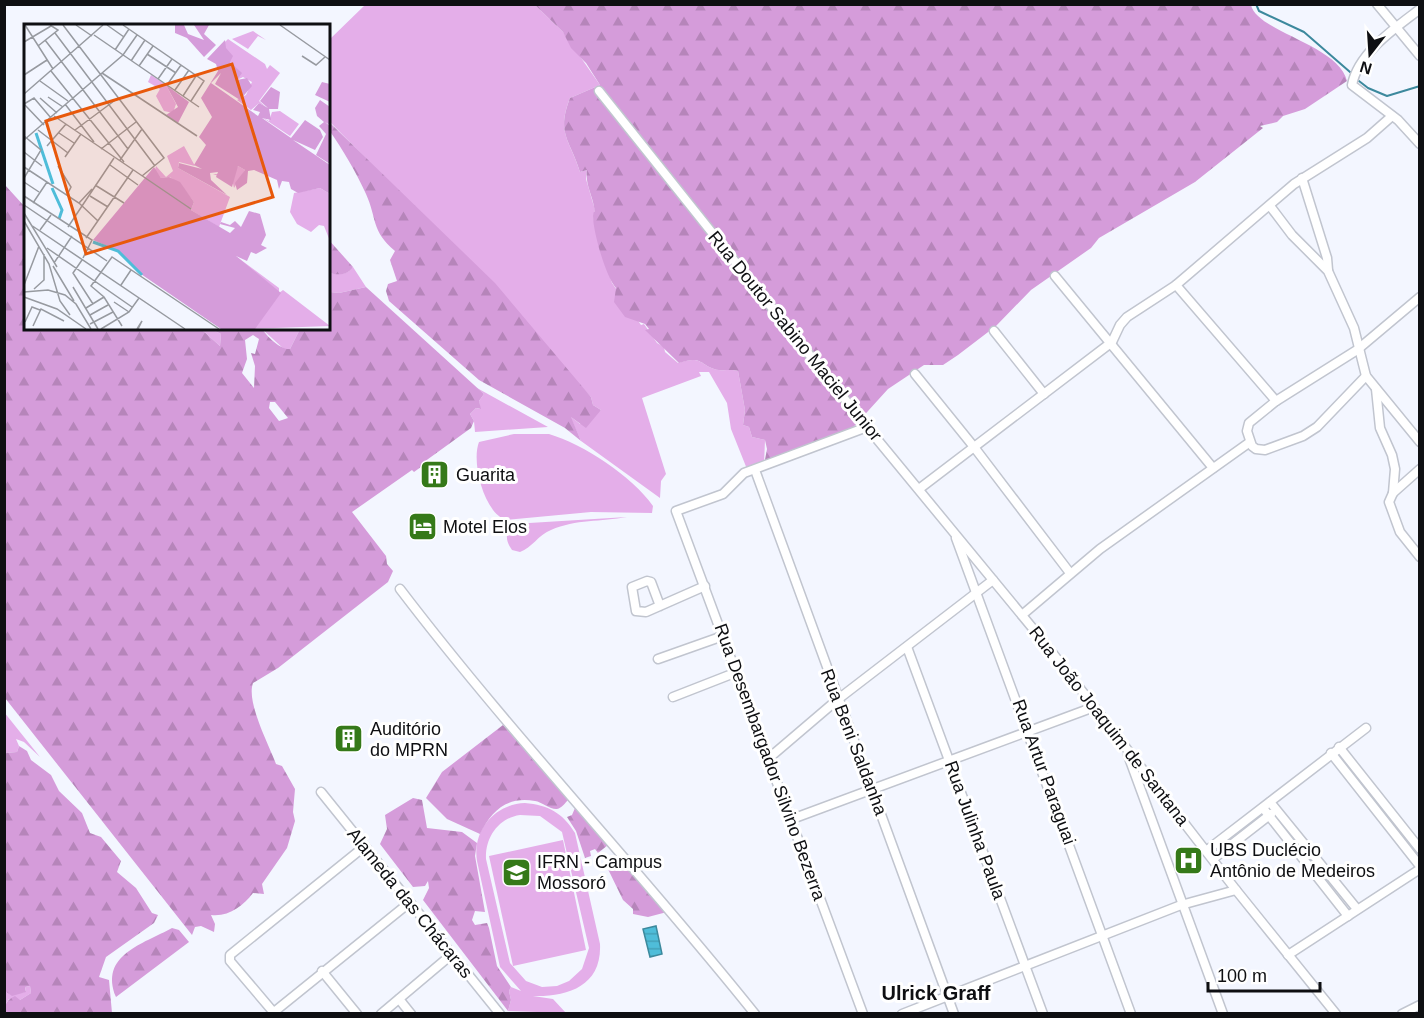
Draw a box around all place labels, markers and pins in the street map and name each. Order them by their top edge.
building icon: Guarita [419,459,451,491]
place label: Guarita [456,465,516,485]
hotel icon: Motel Elos [406,511,438,543]
place label: Motel Elos [443,517,527,537]
place label: Auditório do MPRN [370,719,448,760]
building icon: Auditório do MPRN [333,723,365,755]
place label: UBS Duclécio Antônio de Medeiros [1210,840,1375,881]
hospital icon: UBS Duclécio Antônio de Medeiros [1173,844,1205,876]
place label: IFRN - Campus Mossoró [537,852,662,893]
school or university icon: IFRN - Campus Mossoró [500,856,532,888]

